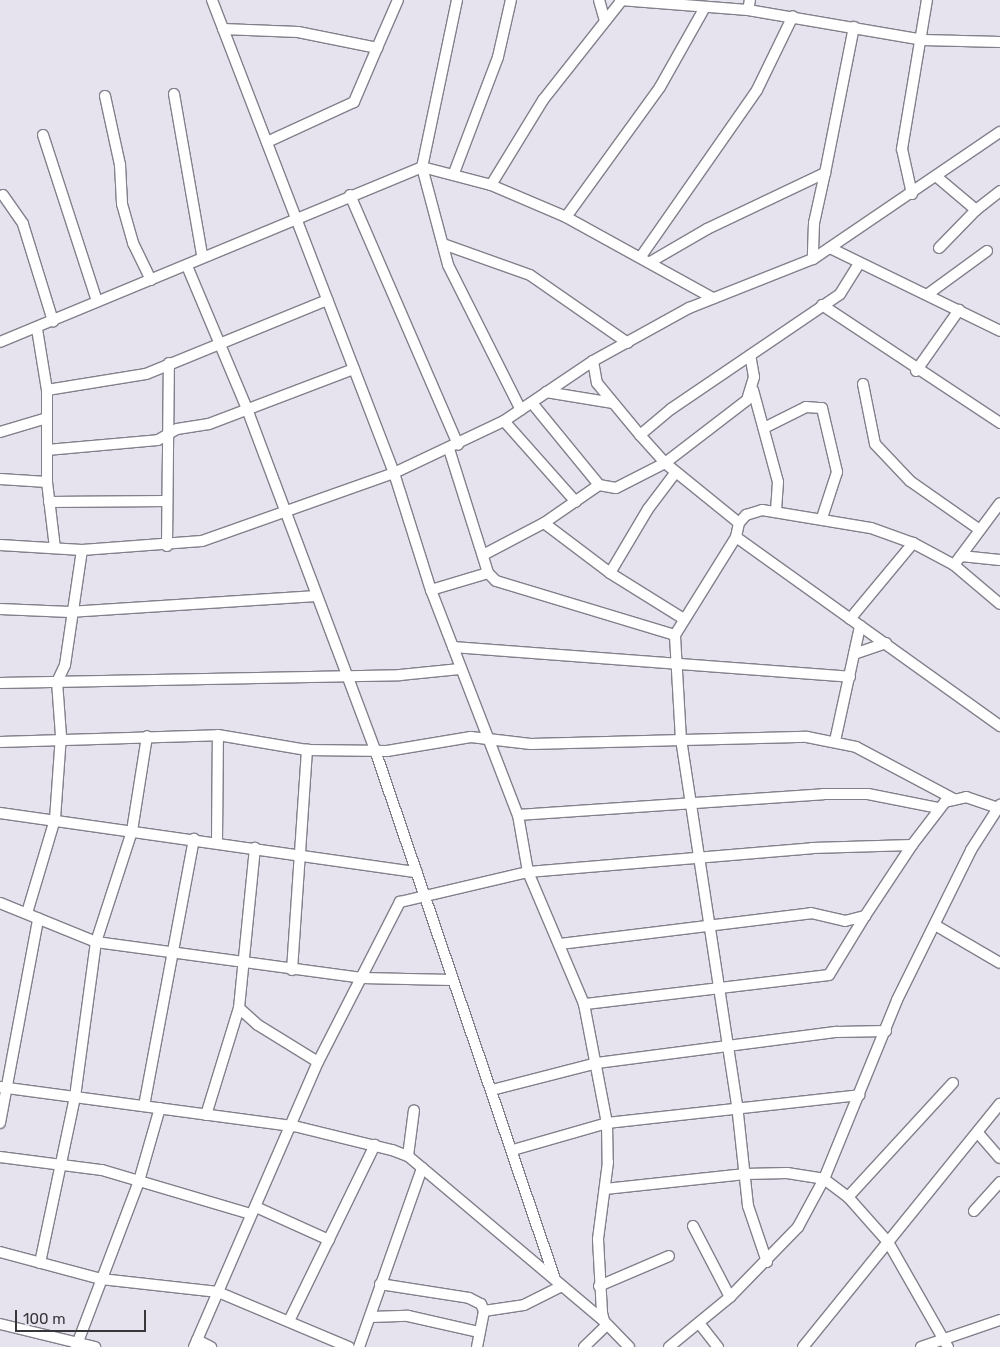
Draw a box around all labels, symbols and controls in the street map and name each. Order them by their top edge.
scale bar [18,1300,149,1332]
text: 100 m [23,1310,65,1328]

